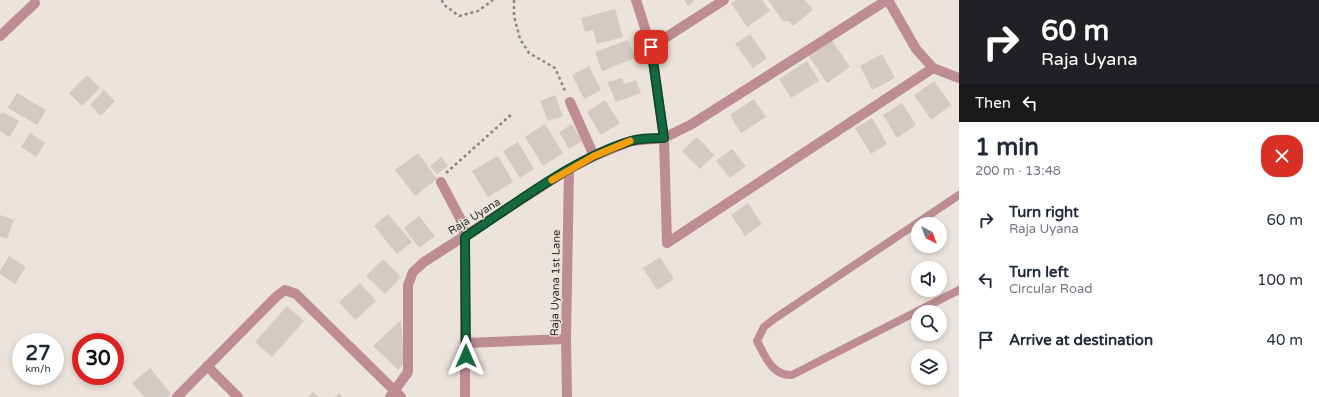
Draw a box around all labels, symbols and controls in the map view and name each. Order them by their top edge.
text: 60 m [1041,14,1109,48]
icon: right [975,16,1027,68]
pin [634,30,668,64]
icon: arrive [640,36,662,58]
text: Raja Uyana [1041,48,1138,70]
icon: left [1019,92,1041,114]
text: Then [975,94,1011,112]
text: 1 min [975,133,1039,162]
button: close [1261,135,1303,177]
text: 200 m · 13:48 [975,163,1061,179]
street label: Raja Uyana [446,195,503,238]
text: Turn right [1009,203,1079,221]
icon: right [975,209,997,231]
text: 60 m [1266,211,1303,229]
north arrow [911,217,947,253]
map controls [911,217,947,385]
text: Raja Uyana [1009,221,1079,237]
street label: Raja Uyana 1st Lane [548,230,563,336]
button: sound [911,261,947,297]
text: Turn left [1009,263,1069,281]
icon: left [975,269,997,291]
text: 100 m [1257,271,1303,289]
text: Circular Road [1009,281,1092,297]
button: search [911,305,947,341]
icon: arrive [975,329,997,351]
text: Arrive at destination [1009,331,1153,349]
text: 40 m [1266,331,1303,349]
speed limit sign: 30 [72,333,124,385]
position arrow [445,335,487,377]
text: 27 [25,342,51,366]
button: layers [911,349,947,385]
text: km/h [25,363,51,375]

